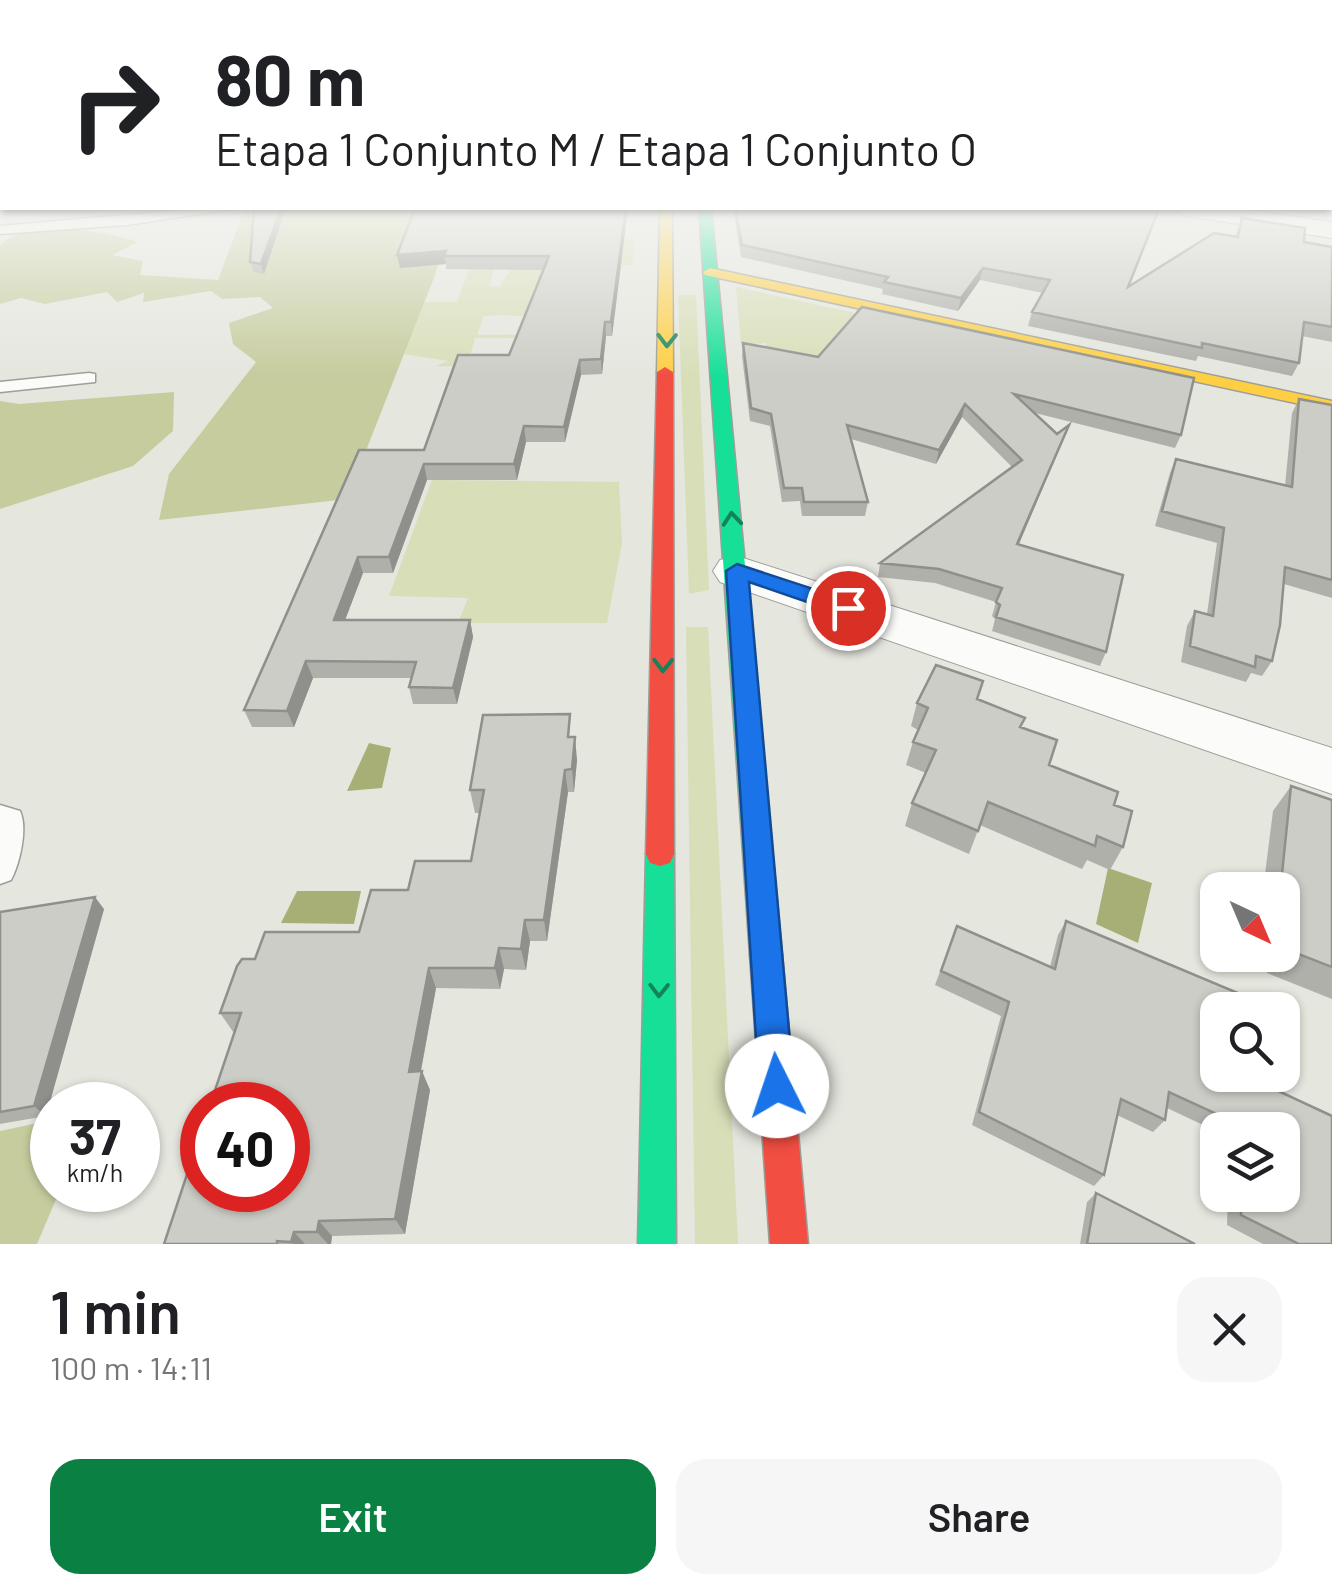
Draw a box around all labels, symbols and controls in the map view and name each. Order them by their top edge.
text: 80 m [215,36,365,120]
icon: right [50,40,180,170]
text: Etapa 1 Conjunto M / Etapa 1 Conjunto O [215,121,977,175]
one-way arrow [656,332,677,348]
one-way arrow [722,510,743,526]
pin [806,566,891,651]
icon: arrive [821,581,876,636]
one-way arrow [652,658,674,673]
north arrow [1200,872,1300,972]
map controls [1200,872,1300,1212]
one-way arrow [648,982,670,998]
button: search [1200,992,1300,1092]
position arrow [725,1034,829,1138]
speed limit sign: 40 [180,1082,310,1212]
text: 37 [69,1105,121,1165]
button: layers [1200,1112,1300,1212]
text: km/h [67,1157,123,1187]
text: 1 min [50,1274,181,1346]
button: close [1177,1277,1282,1382]
text: 100 m · 14:11 [50,1348,212,1386]
button: Exit [50,1459,656,1574]
button: Share [676,1459,1282,1574]

